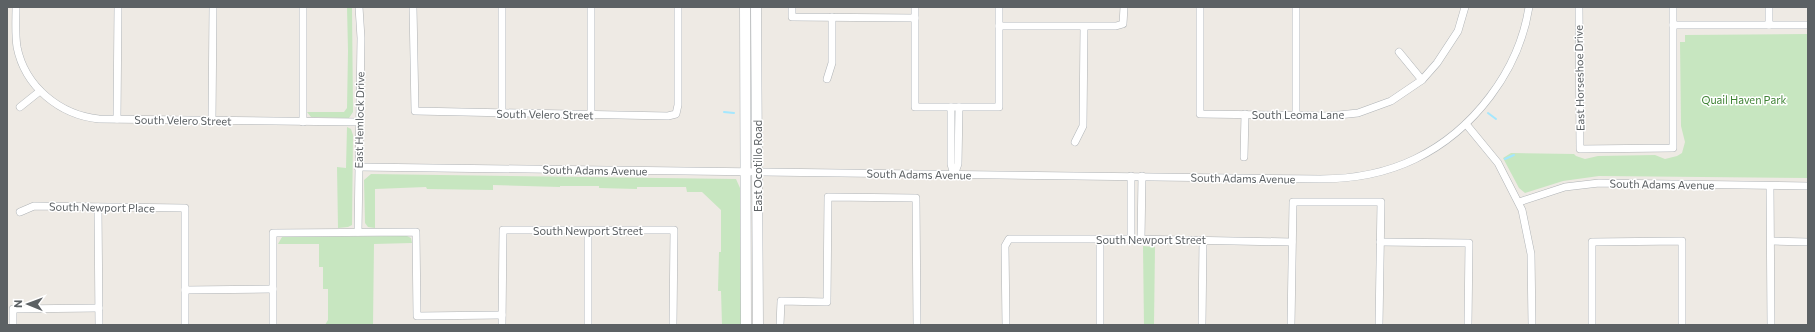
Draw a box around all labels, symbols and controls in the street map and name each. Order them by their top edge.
street label: East Horseshoe Drive [1572,25,1586,131]
street label: East Hemlock Drive [352,71,366,169]
park label: Quail Haven Park [1701,93,1787,106]
street label: South Velero Street [496,107,594,121]
street label: South Leoma Lane [1252,108,1344,121]
street label: South Velero Street [134,113,232,127]
street label: East Ocotillo Road [751,120,764,212]
street label: South Adams Avenue [542,163,648,177]
street label: South Adams Avenue [866,167,972,181]
street label: South Adams Avenue [1190,171,1296,185]
street label: South Adams Avenue [1609,177,1715,191]
street label: South Newport Place [49,200,155,214]
street label: South Newport Street [533,224,643,237]
street label: South Newport Street [1096,233,1206,246]
north arrow [8,284,48,324]
text: N [11,300,24,308]

